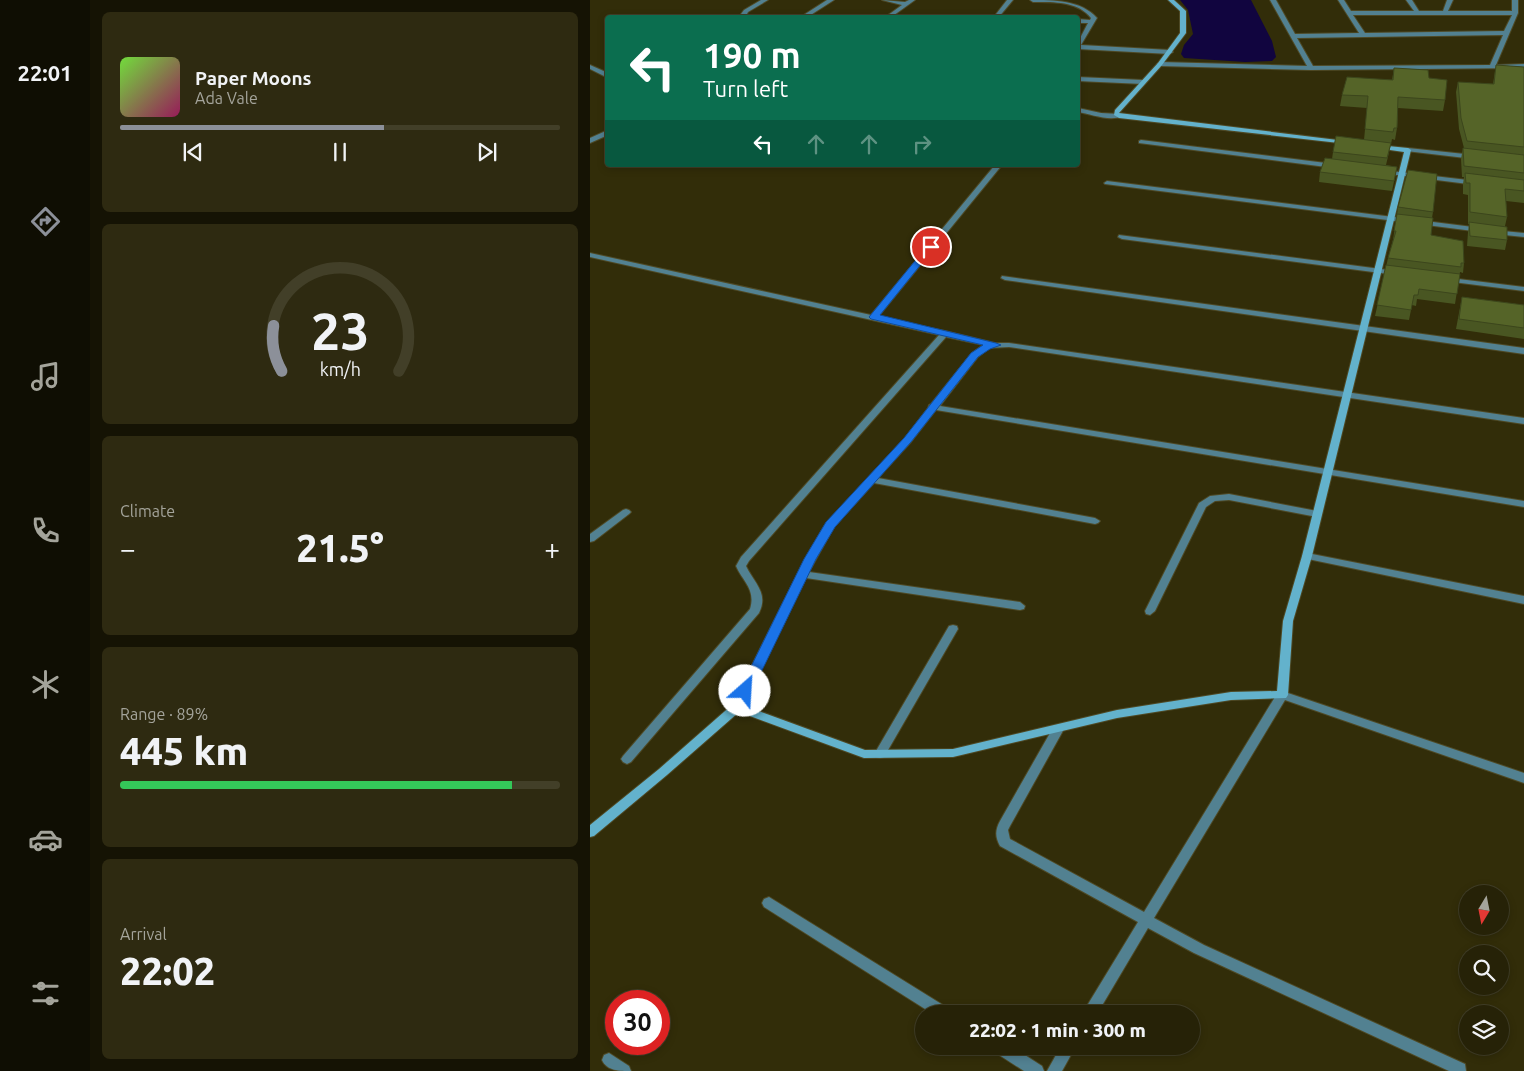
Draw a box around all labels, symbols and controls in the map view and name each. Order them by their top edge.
icon: left [620,35,685,100]
text: 190 m [703,35,801,75]
text: 22:01 [17,60,73,85]
text: Paper Moons [195,67,312,89]
text: Turn left [703,76,788,101]
text: Ada Vale [195,89,258,107]
icon: left [749,130,777,158]
icon: ahead [802,130,830,158]
icon: ahead [855,130,883,158]
icon: right [908,130,936,158]
icon: previous [179,138,207,166]
icon: pause [326,138,354,166]
icon: next [473,138,501,166]
icon: directions [28,204,63,239]
pin [910,226,952,268]
icon: arrive [917,233,945,261]
text: 23 [311,302,369,360]
icon: music [28,359,63,394]
text: km/h [319,359,361,379]
text: Climate [120,502,175,520]
icon: phone [28,513,63,548]
text: 21.5° [296,527,384,569]
text: − [120,533,136,564]
text: + [544,533,560,564]
position arrow [718,664,770,716]
icon: climate [28,667,63,702]
text: Range · 89% [120,705,208,723]
text: 445 km [120,730,248,772]
icon: car [28,822,63,857]
north arrow [1459,885,1509,935]
map controls [1459,885,1509,1055]
text: Arrival [120,925,167,943]
button: search [1459,945,1509,995]
text: 22:02 [120,950,215,992]
icon: filters [28,976,63,1011]
speed limit sign: 30 [605,990,670,1055]
button: layers [1459,1005,1509,1055]
text: 22:02 · 1 min · 300 m [969,1019,1146,1041]

